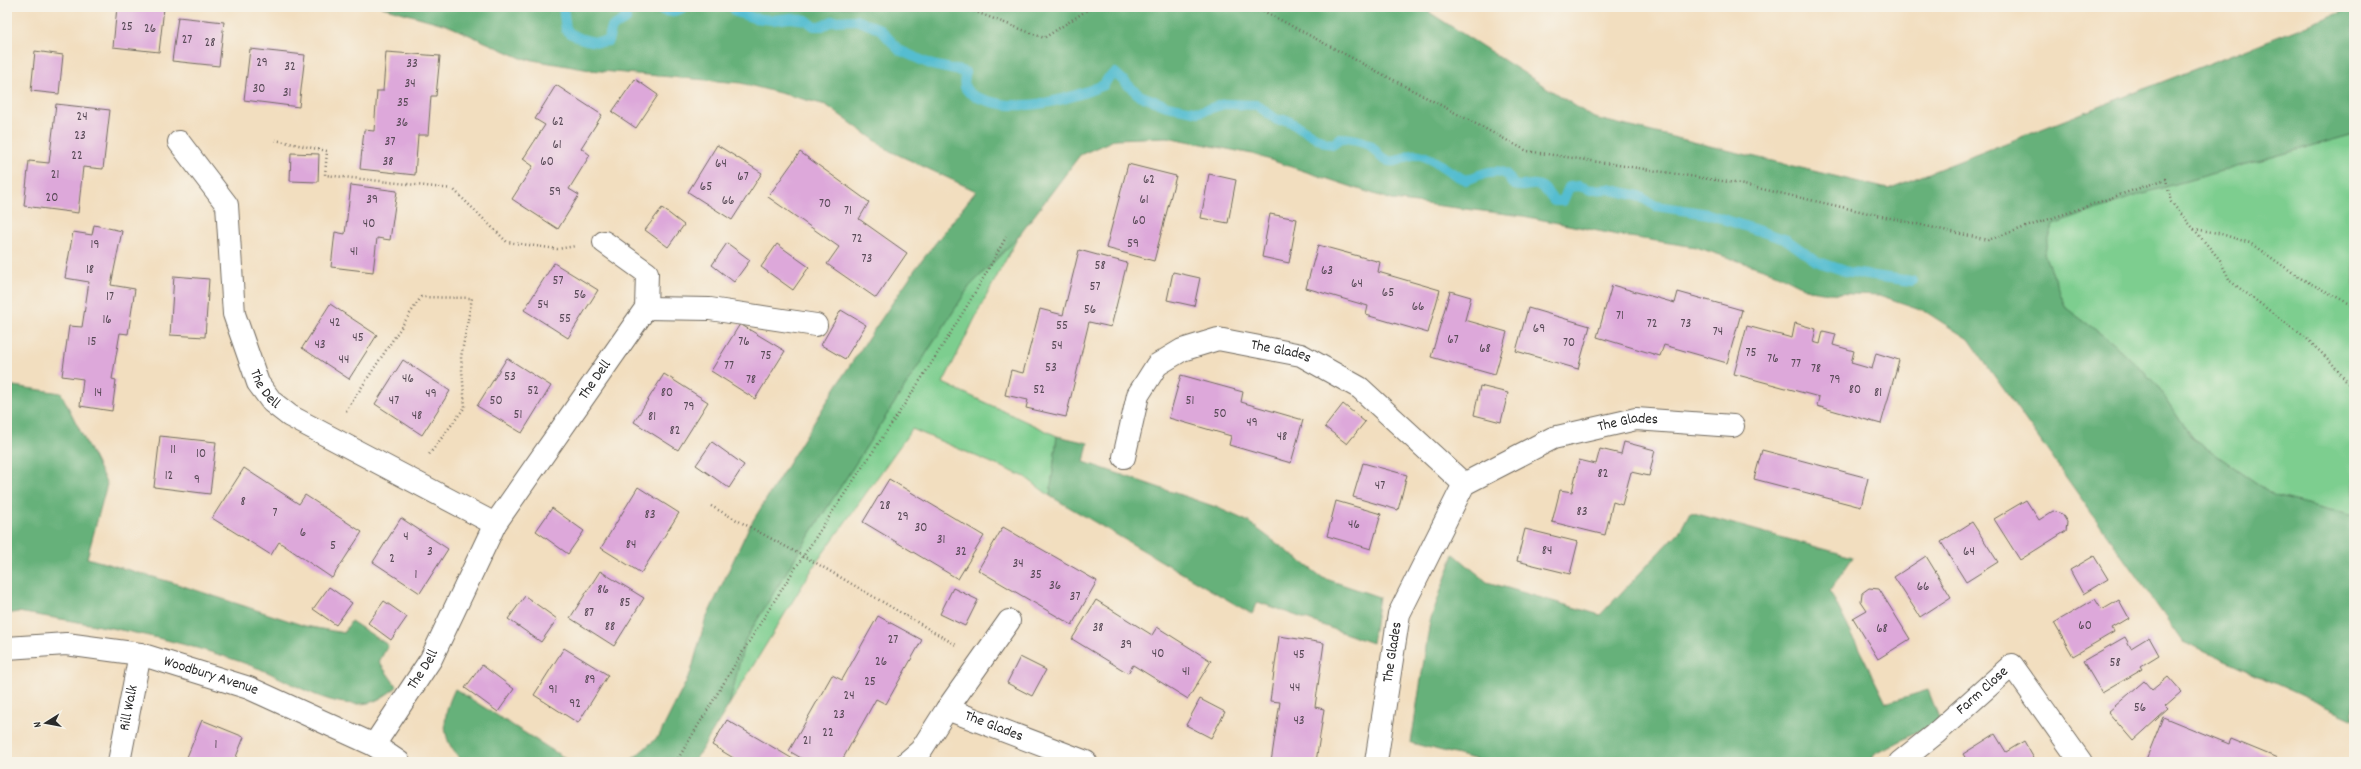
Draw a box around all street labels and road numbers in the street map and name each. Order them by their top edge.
street label: The Glades [1249,335,1315,370]
street label: The Dell [574,355,618,405]
street label: The Dell [243,366,285,415]
street label: The Glades [1596,408,1659,438]
street label: The Glades [1377,620,1409,684]
street label: The Dell [402,646,445,695]
street label: Woodbury Avenue [161,651,262,702]
street label: Farm Close [1952,661,2014,721]
street label: Rill Walk [114,683,145,733]
street label: The Glades [961,706,1026,748]

